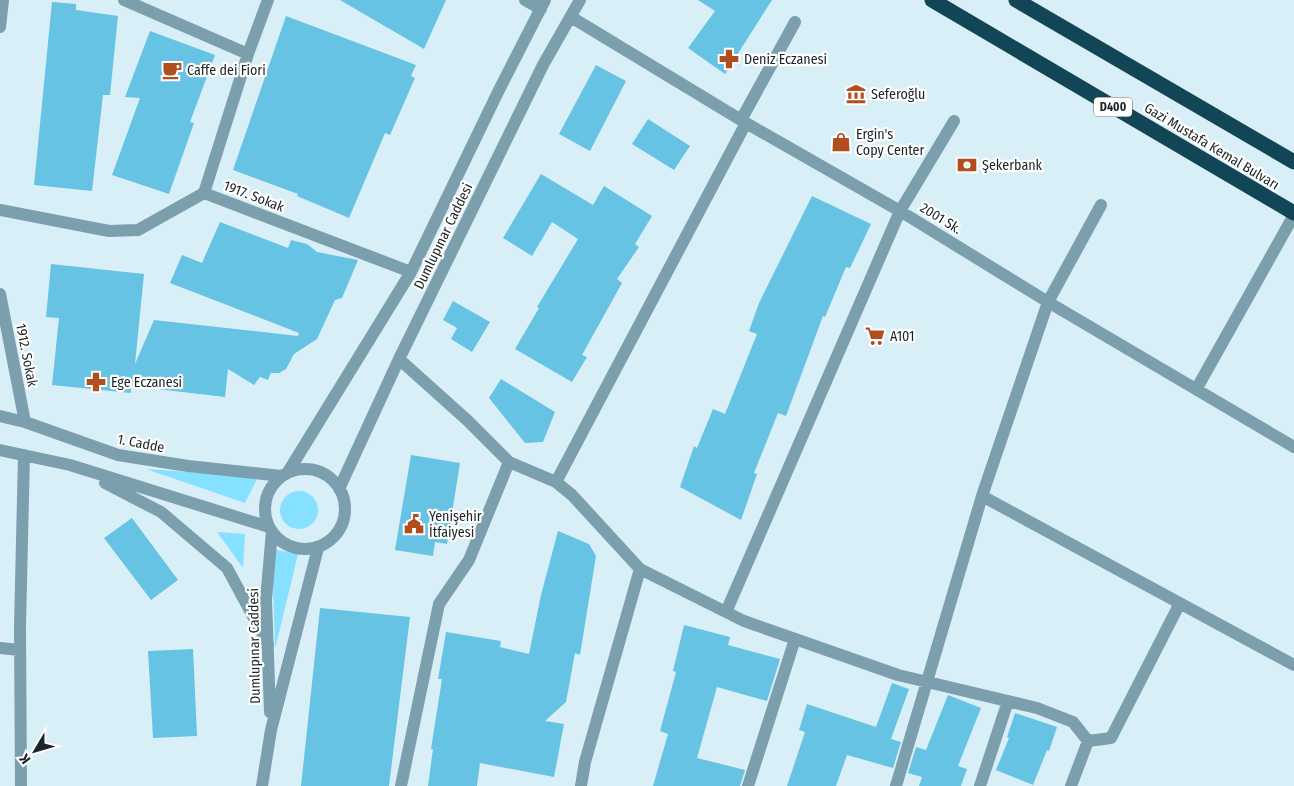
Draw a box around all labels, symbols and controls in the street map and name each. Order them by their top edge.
pharmacy icon: Deniz Eczanesi [718,48,740,70]
place label: Deniz Eczanesi [744,51,827,68]
cafe icon: Caffe dei Fiori [161,59,183,81]
place label: Caffe dei Fiori [187,62,266,79]
museum icon: Seferoğlu [845,83,867,105]
place label: Seferoğlu [871,86,925,103]
road number: D400 [1094,98,1132,116]
street label: Gazi Mustafa Kemal Bulvarı [1141,99,1282,193]
place label: Ergin's Copy Center [856,126,925,159]
shop icon: Ergin's Copy Center [830,131,852,153]
bank icon: Şekerbank [956,154,978,176]
place label: Şekerbank [982,157,1043,174]
street label: 1917. Sokak [221,177,287,216]
street label: Dumlupınar Caddesi [410,180,476,292]
street label: 2001 Sk. [917,199,965,238]
street label: 1912. Sokak [12,322,41,389]
supermarket icon: A101 [864,325,886,347]
place label: A101 [890,328,915,345]
pharmacy icon: Ege Eczanesi [85,371,107,393]
place label: Ege Eczanesi [111,374,182,391]
street label: 1. Cadde [116,431,166,456]
place label: Yenişehir İtfaiyesi [429,508,482,541]
public building icon: Yenişehir İtfaiyesi [403,513,425,535]
street label: Dumlupınar Caddesi [245,588,264,704]
north arrow [10,726,60,776]
text: K [15,750,34,767]

